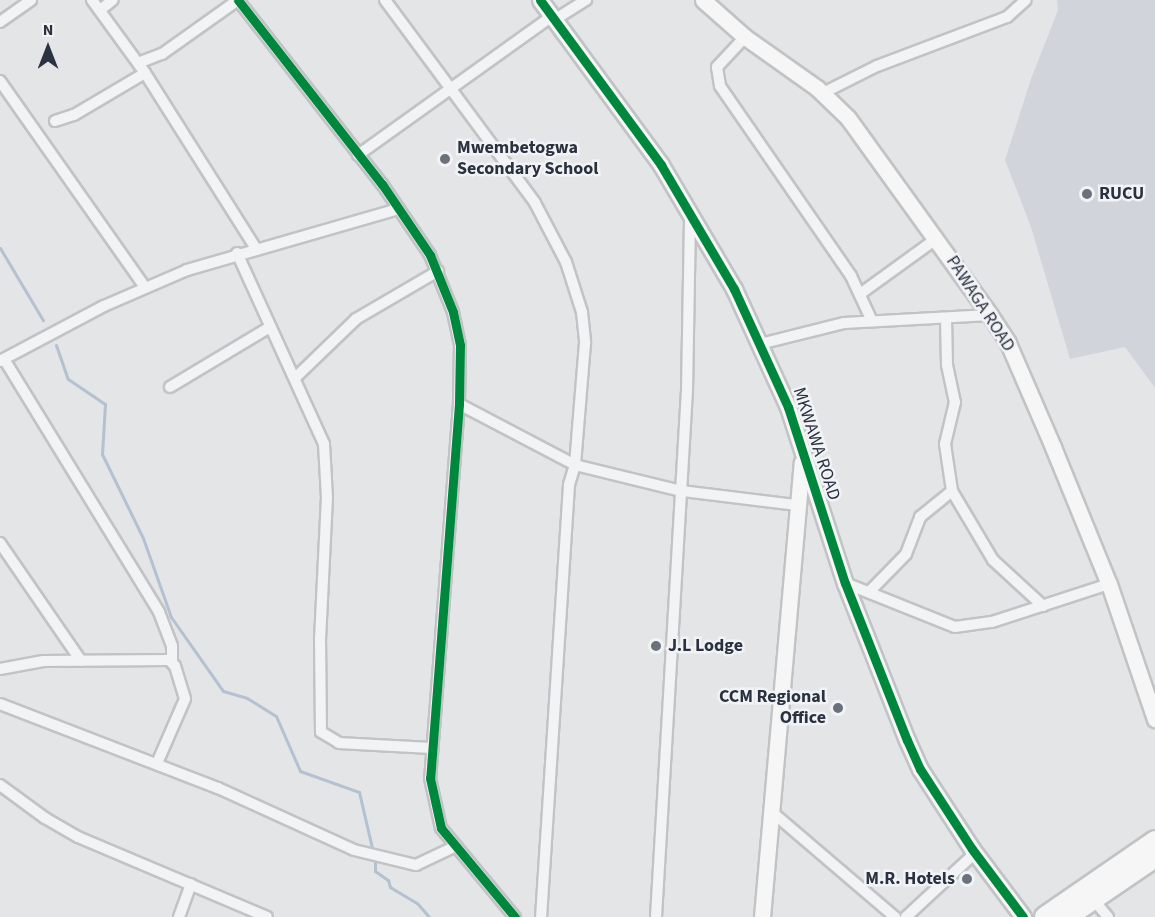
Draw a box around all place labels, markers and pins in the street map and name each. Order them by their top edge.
place label: Mwembetogwa Secondary School [457,138,598,180]
marker: Mwembetogwa Secondary School [438,152,452,166]
place label: RUCU [1099,183,1144,205]
marker: RUCU [1080,187,1094,201]
place label: J.L Lodge [668,635,743,657]
marker: J.L Lodge [649,639,663,653]
place label: CCM Regional Office [719,687,826,730]
marker: CCM Regional Office [831,701,845,715]
place label: M.R. Hotels [865,868,955,890]
marker: M.R. Hotels [960,872,974,886]

